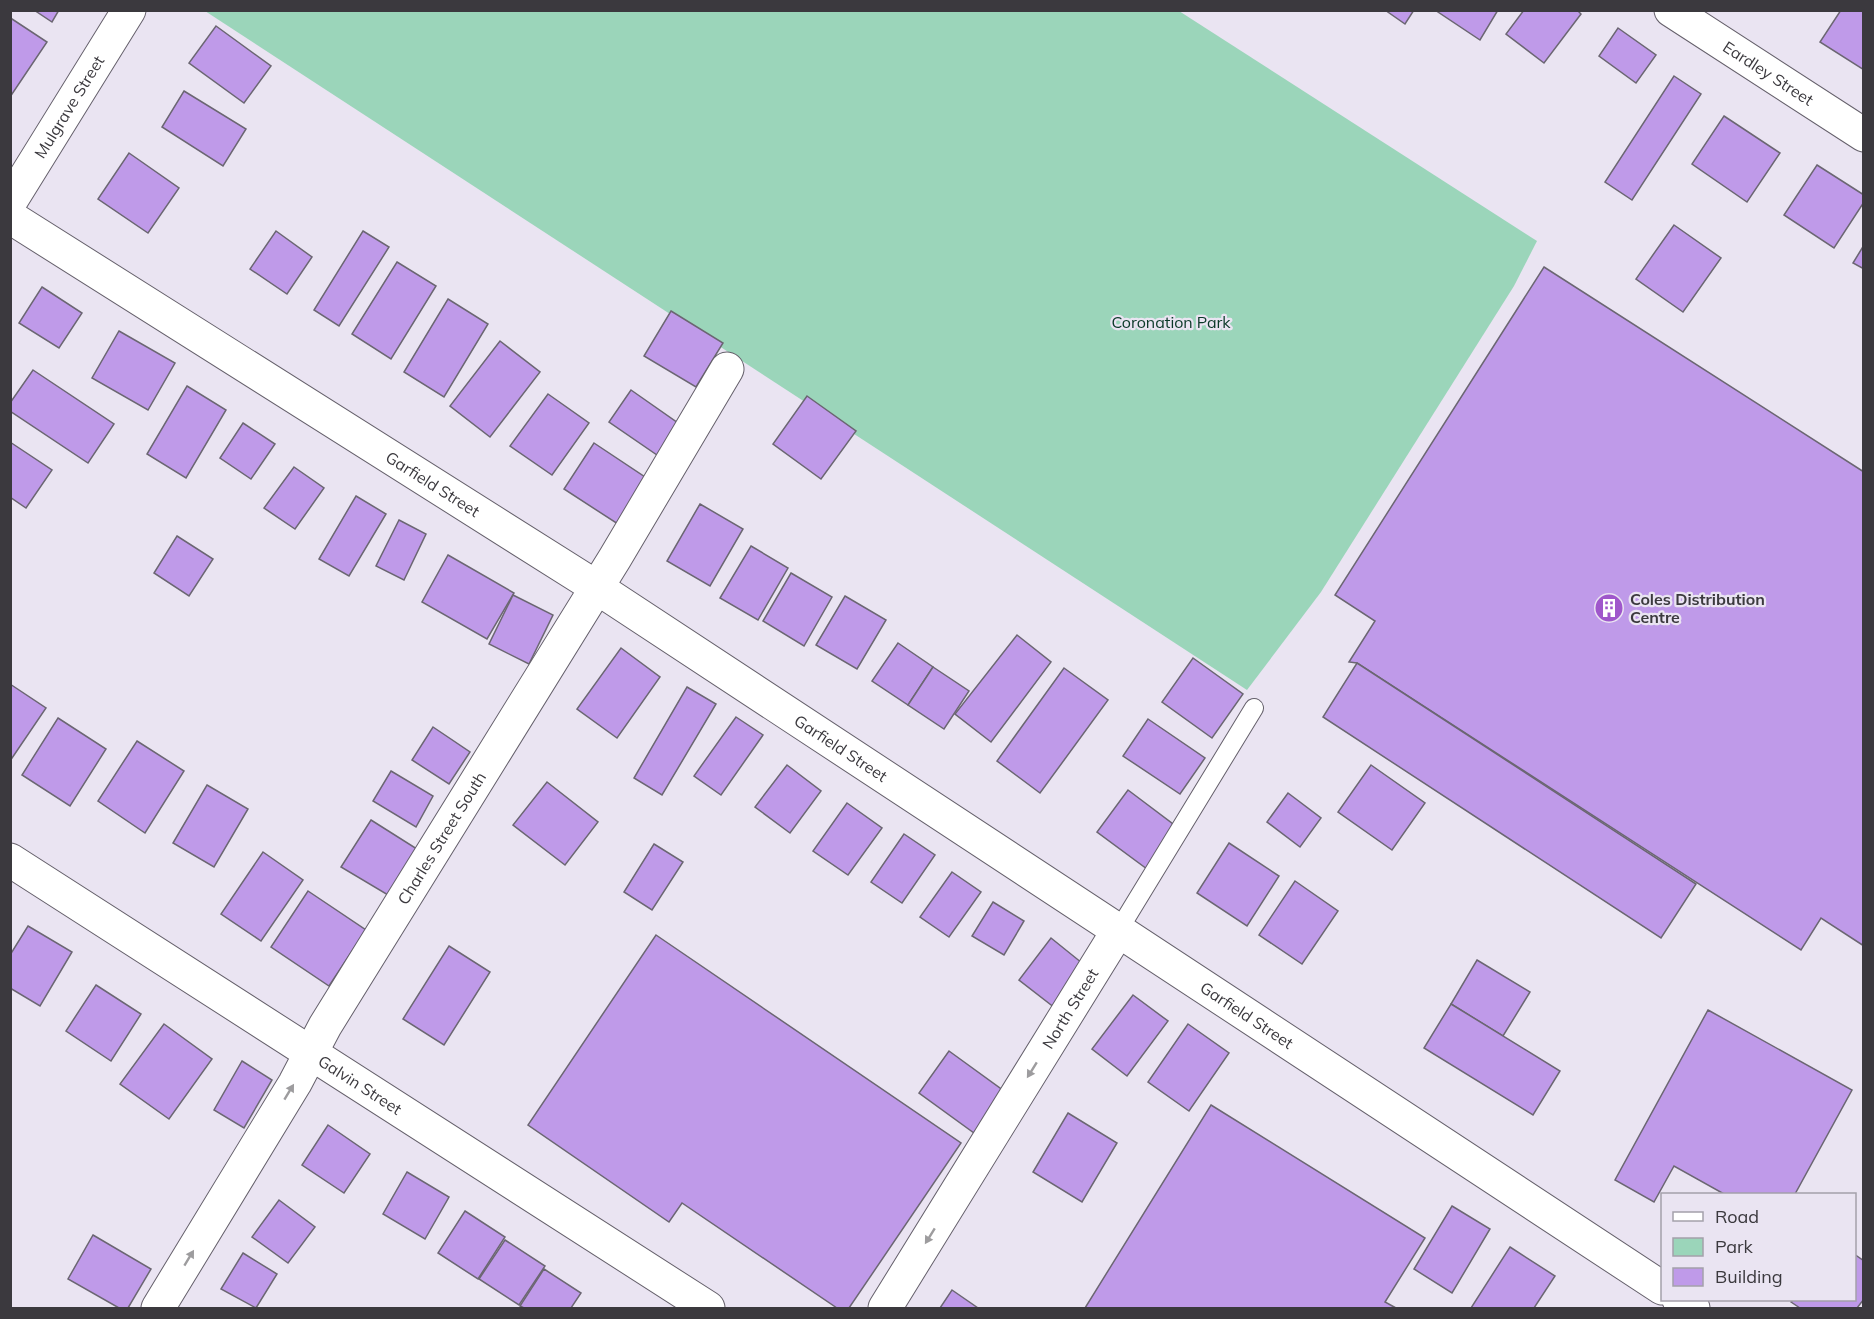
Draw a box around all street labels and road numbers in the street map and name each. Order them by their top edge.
street label: Eardley Street [1719,36,1818,110]
street label: Mulgrave Street [30,51,109,162]
street label: Garfield Street [382,447,484,521]
street label: Garfield Street [790,710,891,786]
street label: Charles Street South [393,768,490,908]
street label: North Street [1038,964,1103,1052]
street label: Garfield Street [1196,977,1298,1053]
street label: Galvin Street [315,1051,406,1119]

